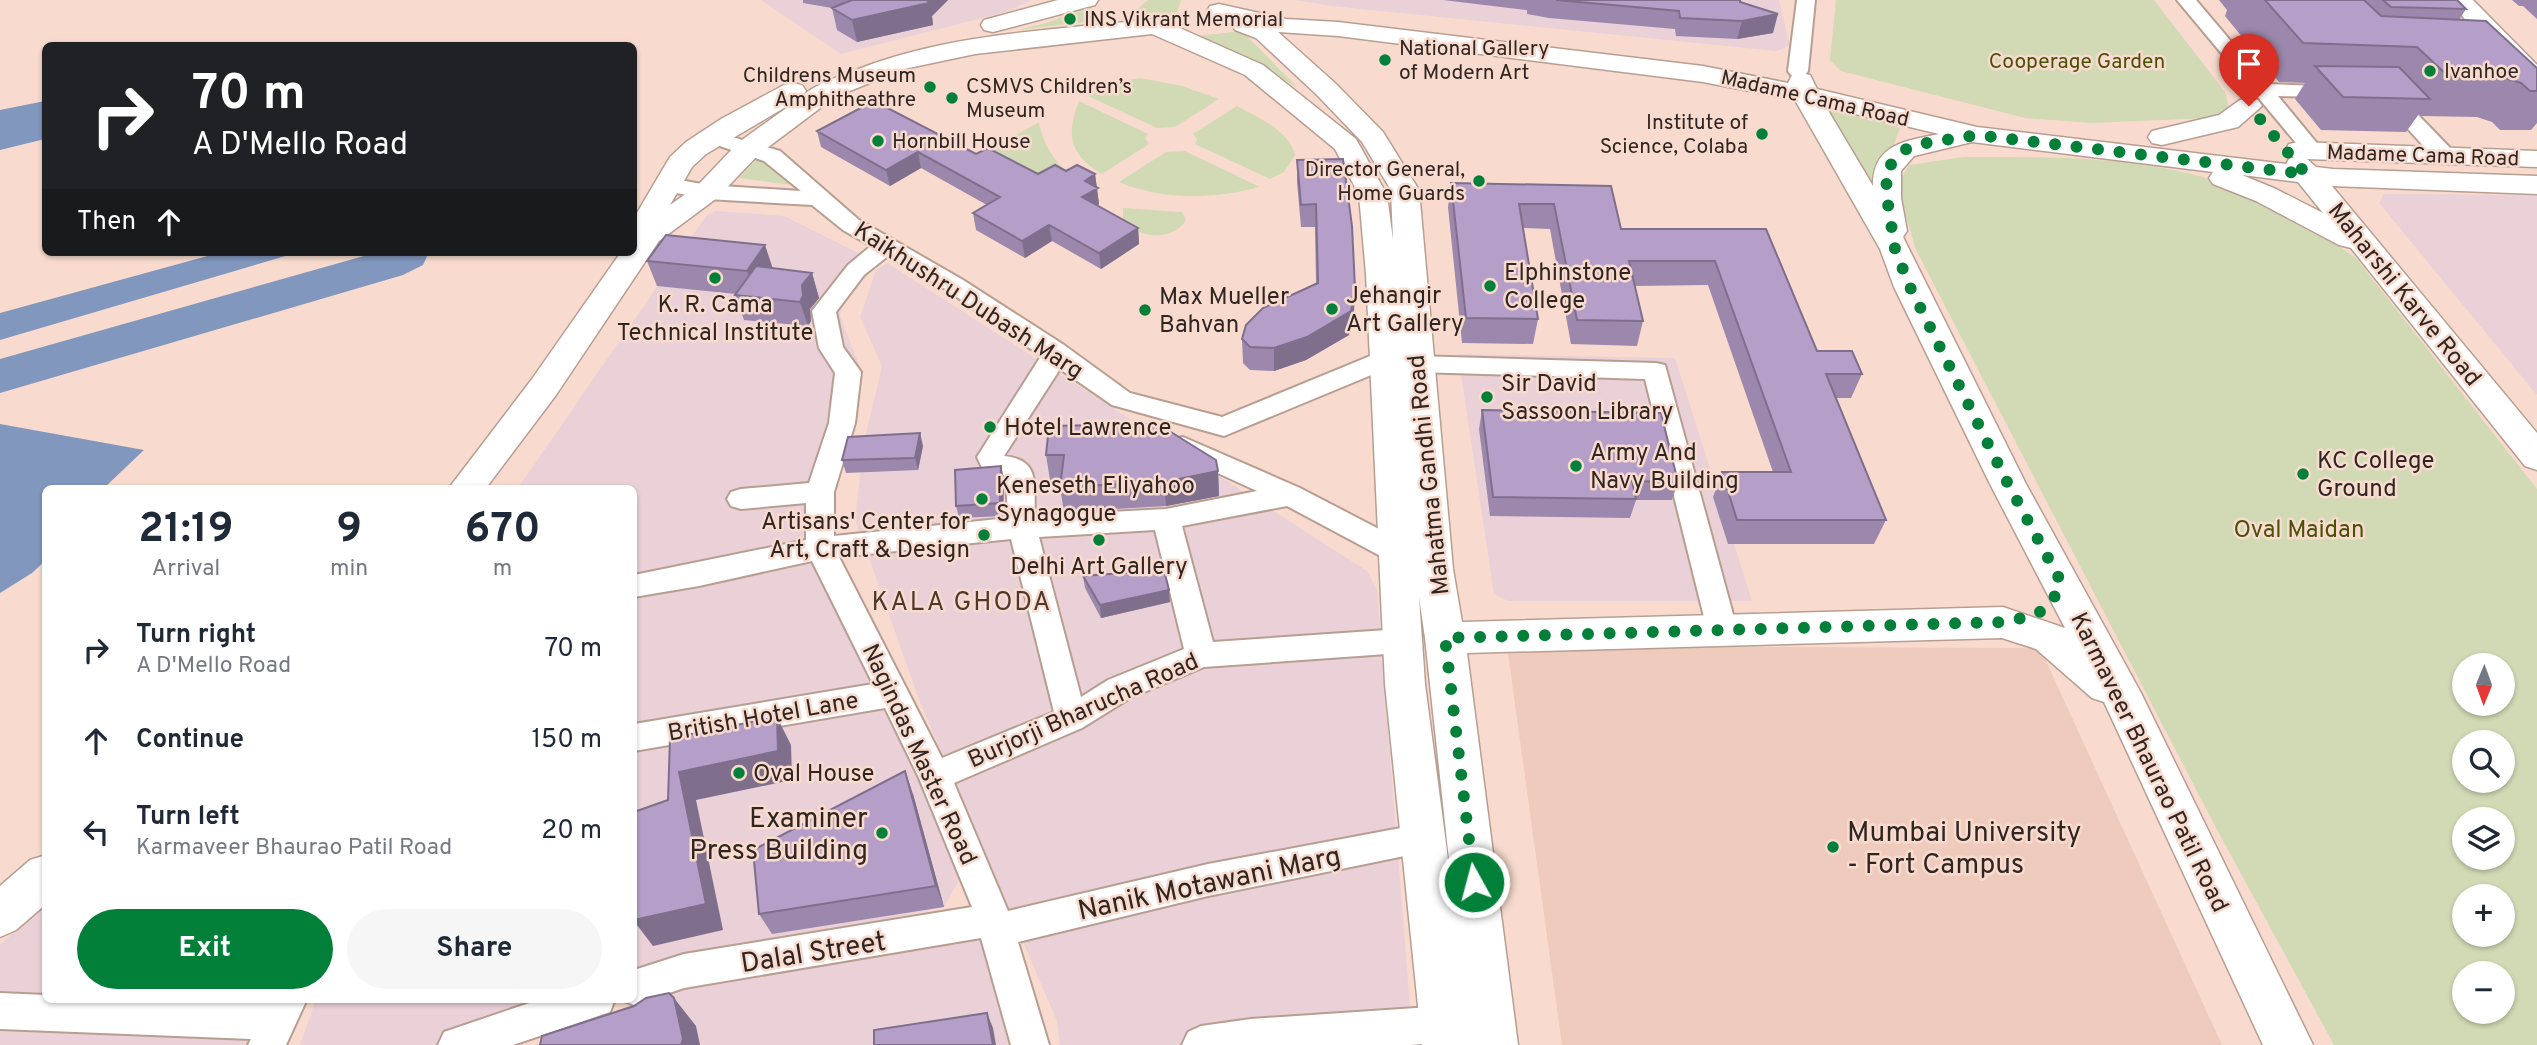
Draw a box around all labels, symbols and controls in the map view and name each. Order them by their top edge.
place label: INS Vikrant Memorial [1084,7,1283,34]
marker: INS Vikrant Memorial [1062,11,1078,27]
pin [2219,34,2279,106]
place label: National Gallery of Modern Art [1399,36,1549,87]
icon: arrive [2230,45,2268,83]
park label: Cooperage Garden [1989,49,2165,76]
marker: National Gallery of Modern Art [1377,52,1393,68]
place label: Ivanhoe [2444,59,2519,86]
place label: Childrens Museum Amphitheathre [743,63,916,114]
marker: Ivanhoe [2422,63,2438,79]
text: 70 m [192,65,306,127]
street label: Madame Cama Road [1718,65,1911,134]
icon: right [77,70,168,161]
place label: CSMVS Children’s Museum [966,74,1132,125]
marker: Childrens Museum Amphitheathre [922,79,938,95]
marker: CSMVS Children’s Museum [944,90,960,106]
place label: Institute of Science, Colaba [1600,110,1748,161]
text: A D'Mello Road [192,126,408,166]
marker: Institute of Science, Colaba [1754,126,1770,142]
place label: Hornbill House [892,129,1031,156]
marker: Hornbill House [870,133,886,149]
street label: Madame Cama Road [2326,140,2520,173]
place label: Director General, Home Guards [1305,157,1465,208]
marker: Director General, Home Guards [1471,173,1487,189]
street label: Maharshi Karve Road [2320,197,2487,393]
icon: ahead [150,203,188,241]
text: Then [77,206,136,239]
street label: Kaikhushru Dubash Marg [847,216,1088,387]
place label: Elphinstone College [1504,259,1631,317]
marker: K. R. Cama Technical Institute [707,270,723,286]
marker: Elphinstone College [1482,278,1498,294]
place label: Jehangir Art Gallery [1346,282,1464,340]
place label: Max Mueller Bahvan [1159,283,1289,341]
place label: K. R. Cama Technical Institute [617,291,813,349]
marker: Jehangir Art Gallery [1324,301,1340,317]
marker: Max Mueller Bahvan [1137,302,1153,318]
street label: Mahatma Gandhi Road [1402,353,1458,596]
place label: Sir David Sassoon Library [1501,370,1673,428]
marker: Sir David Sassoon Library [1479,389,1495,405]
place label: Hotel Lawrence [1004,414,1172,444]
marker: Hotel Lawrence [982,419,998,435]
place label: Army And Navy Building [1590,439,1739,497]
place label: KC College Ground [2317,447,2434,505]
marker: Army And Navy Building [1568,458,1584,474]
marker: KC College Ground [2295,466,2311,482]
place label: Keneseth Eliyahoo Synagogue [996,472,1195,530]
marker: Keneseth Eliyahoo Synagogue [974,491,990,507]
text: 21:19 [138,504,234,557]
text: 9 [336,504,362,557]
text: 670 [465,504,541,557]
place label: Artisans' Center for Art, Craft & Design [761,508,970,566]
park label: Oval Maidan [2234,516,2364,546]
marker: Artisans' Center for Art, Craft & Design [976,527,992,543]
marker: Delhi Art Gallery [1091,532,1107,548]
place label: Delhi Art Gallery [1010,553,1188,583]
text: Arrival [152,555,220,584]
text: min [330,555,368,584]
text: m [493,555,512,584]
district label: KALA GHODA [872,587,1052,620]
street label: Karmaveer Bhaurao Patil Road [2062,608,2234,918]
text: Turn right [136,619,256,652]
icon: right [77,631,115,669]
text: 70 m [544,633,602,666]
street label: Nagindas Master Road [854,640,983,870]
street label: Burjorji Bharucha Road [964,647,1204,776]
text: A D'Mello Road [136,652,291,681]
north arrow [2452,653,2515,716]
map controls [2452,653,2515,1024]
street label: British Hotel Lane [666,686,861,749]
icon: ahead [77,722,115,760]
text: Continue [136,724,244,757]
text: 150 m [531,724,602,757]
button: search [2452,730,2515,793]
place label: Oval House [753,760,874,790]
marker: Oval House [731,765,747,781]
text: Turn left [136,801,240,834]
place label: Examiner Press Building [689,802,868,870]
button: layers [2452,807,2515,870]
icon: left [77,813,115,851]
text: 20 m [541,815,602,848]
place label: Mumbai University - Fort Campus [1847,816,2081,884]
marker: Examiner Press Building [874,825,890,841]
text: Karmaveer Bhaurao Patil Road [136,834,452,863]
street label: Nanik Motawani Marg [1075,839,1344,930]
marker: Mumbai University - Fort Campus [1825,839,1841,855]
position arrow [1437,845,1511,919]
button: + [2452,884,2515,947]
button: Exit [77,909,333,989]
button: Share [347,909,602,989]
street label: Dalal Street [738,925,889,983]
button: − [2452,961,2515,1024]

